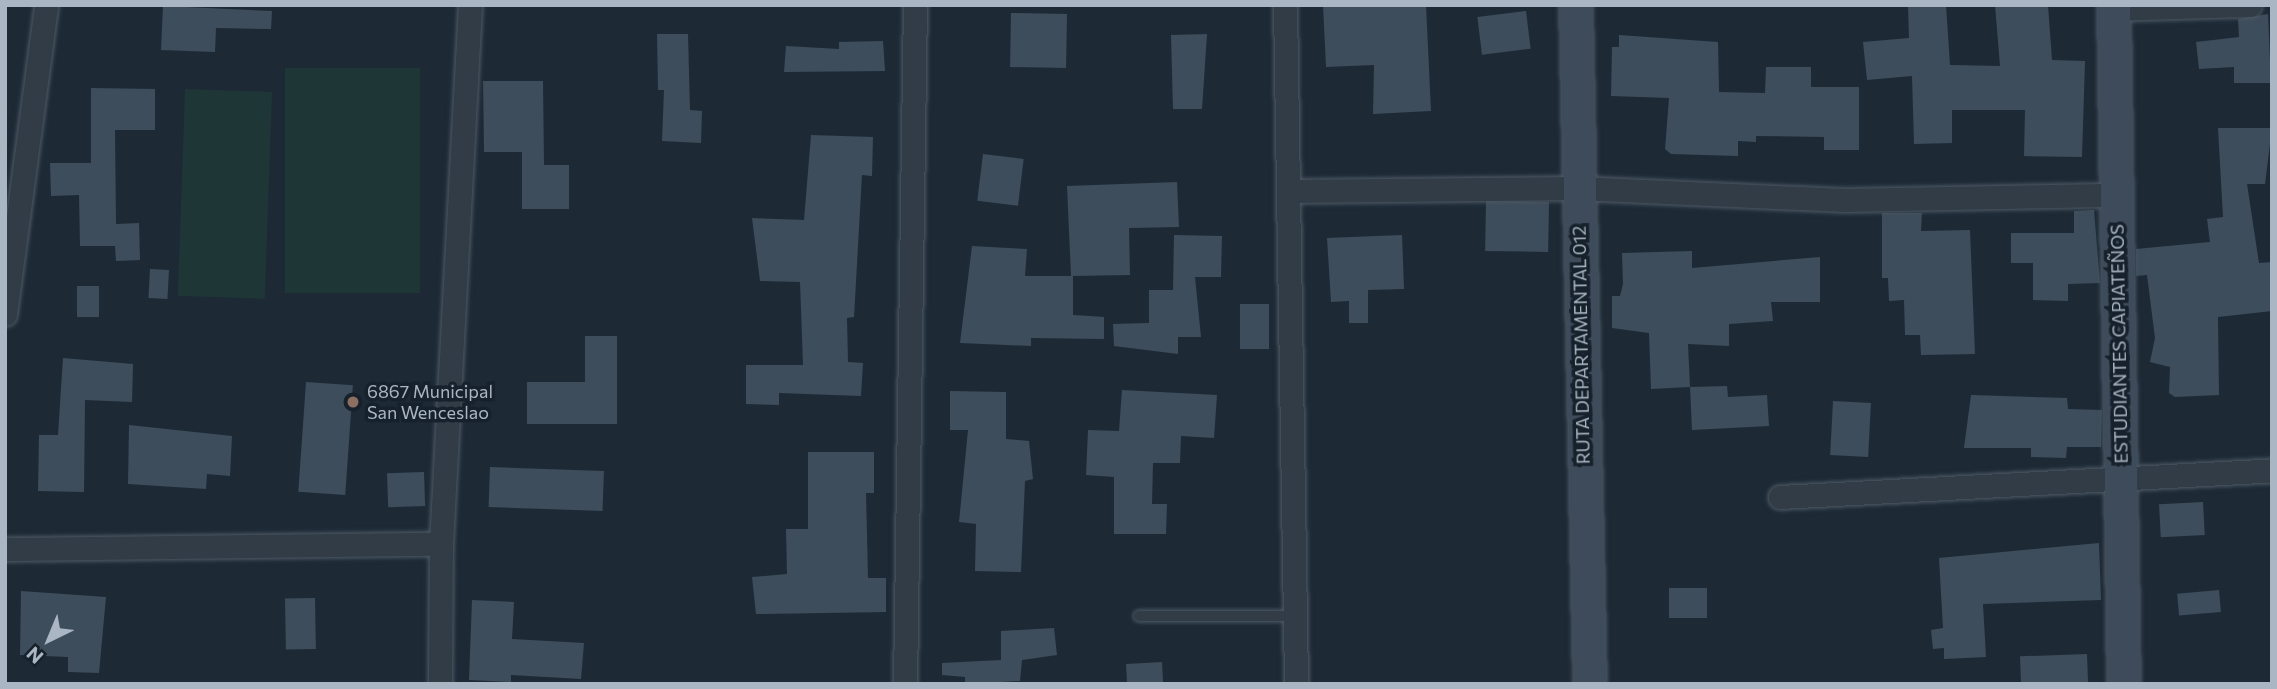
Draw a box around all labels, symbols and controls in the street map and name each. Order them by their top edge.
street label: ESTUDIANTES CAPIATEÑOS [2106,224,2132,464]
street label: RUTA DEPARTAMENTAL 012 [1568,226,1594,464]
place label: 6867 Municipal San Wenceslao [367,381,493,424]
marker: 6867 Municipal San Wenceslao [345,394,361,410]
north arrow [14,605,84,675]
text: N [21,642,47,669]

